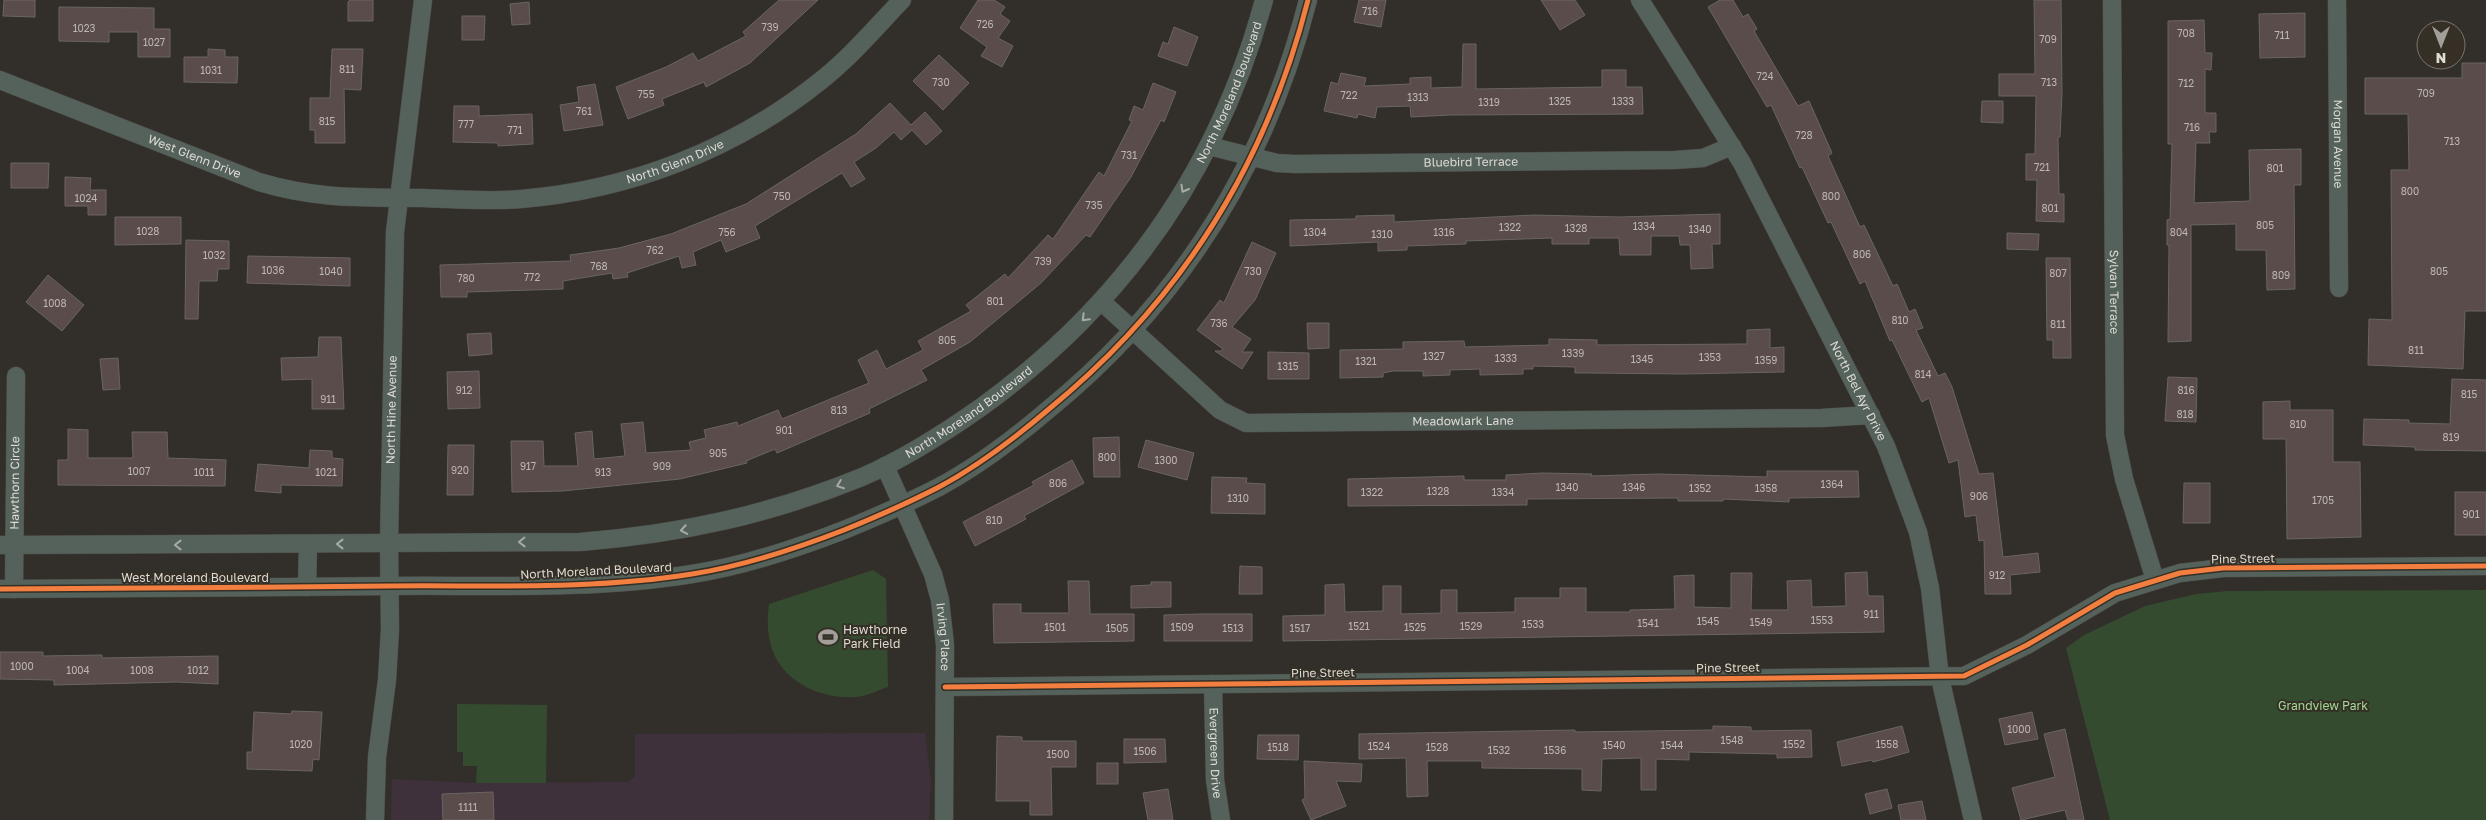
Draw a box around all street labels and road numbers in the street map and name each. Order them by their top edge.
street label: North Moreland Boulevard [1193,20,1264,166]
street label: Morgan Avenue [2331,99,2346,189]
street label: West Glenn Drive [146,131,243,181]
street label: North Glenn Drive [624,136,726,187]
street label: Bluebird Terrace [1423,154,1518,170]
street label: Sylvan Terrace [2107,250,2122,334]
street label: North Bel Ayr Drive [1827,338,1890,443]
street label: North Hine Avenue [383,355,400,464]
street label: North Moreland Boulevard [902,362,1035,461]
street label: Meadowlark Lane [1412,413,1514,429]
street label: Hawthorn Circle [7,436,22,530]
street label: Pine Street [2211,550,2275,567]
street label: North Moreland Boulevard [520,559,672,582]
street label: West Moreland Boulevard [121,570,269,585]
street label: Irving Place [933,602,953,671]
street label: Pine Street [1696,659,1760,676]
street label: Pine Street [1291,664,1355,681]
street label: Evergreen Drive [1206,707,1226,799]

